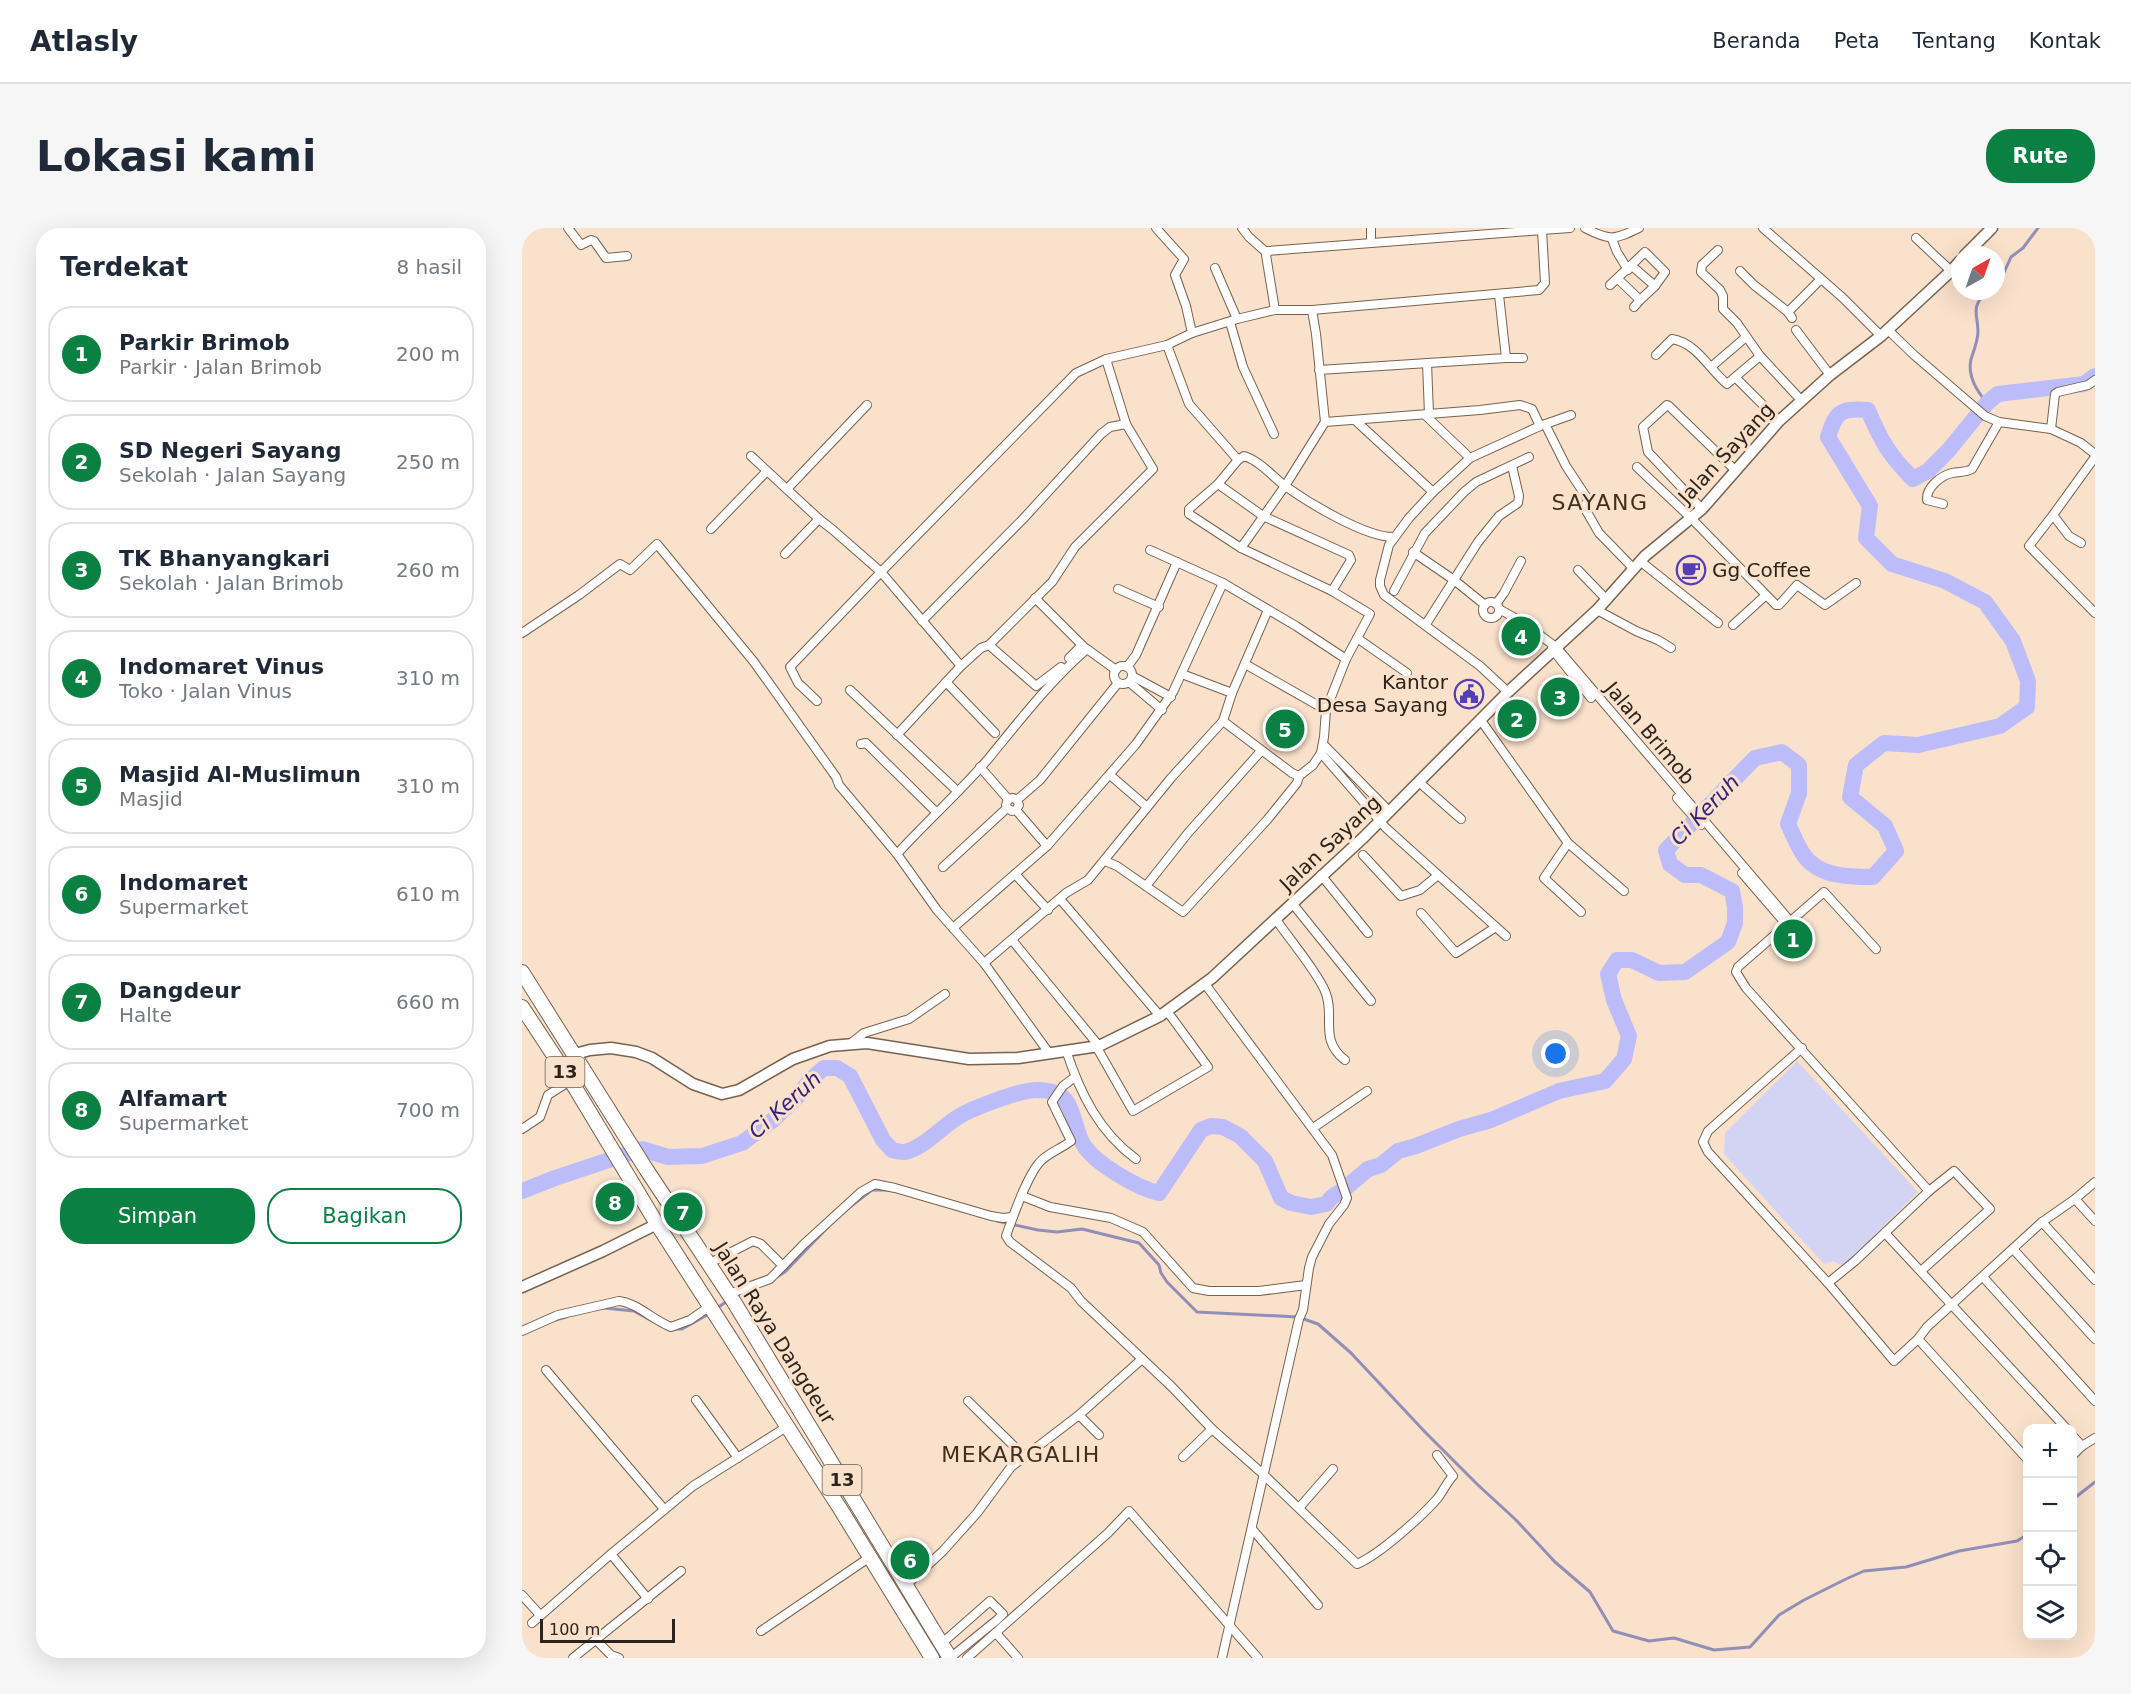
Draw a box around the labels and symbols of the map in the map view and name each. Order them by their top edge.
north arrow [1951,246,2005,300]
street label: Jalan Sayang [1672,397,1779,510]
district label: SAYANG [1552,490,1649,515]
cafe icon: Gg Coffee [1675,554,1707,586]
place label: Gg Coffee [1712,558,1811,582]
pin: 4 [1502,614,1540,658]
place label: Kantor Desa Sayang [1317,670,1449,717]
pin: 3 [1540,674,1580,720]
street label: Jalan Brimob [1599,675,1700,789]
public building icon: Kantor Desa Sayang [1453,678,1485,710]
pin: 2 [1498,696,1536,742]
pin: 5 [1266,706,1305,752]
water label: Ci Keruh [1666,770,1744,850]
street label: Jalan Sayang [1273,790,1386,897]
pin: 1 [1774,916,1812,962]
your location [1541,1039,1570,1068]
road number: 13 [546,1057,585,1087]
water label: Ci Keruh [744,1067,826,1143]
pin: 8 [596,1180,634,1224]
pin: 7 [664,1190,702,1234]
street label: Jalan Raya Dangdeur [708,1236,841,1429]
district label: MEKARGALIH [941,1442,1101,1467]
road number: 13 [822,1465,862,1495]
pin: 6 [890,1538,930,1582]
scale bar [540,1616,675,1644]

